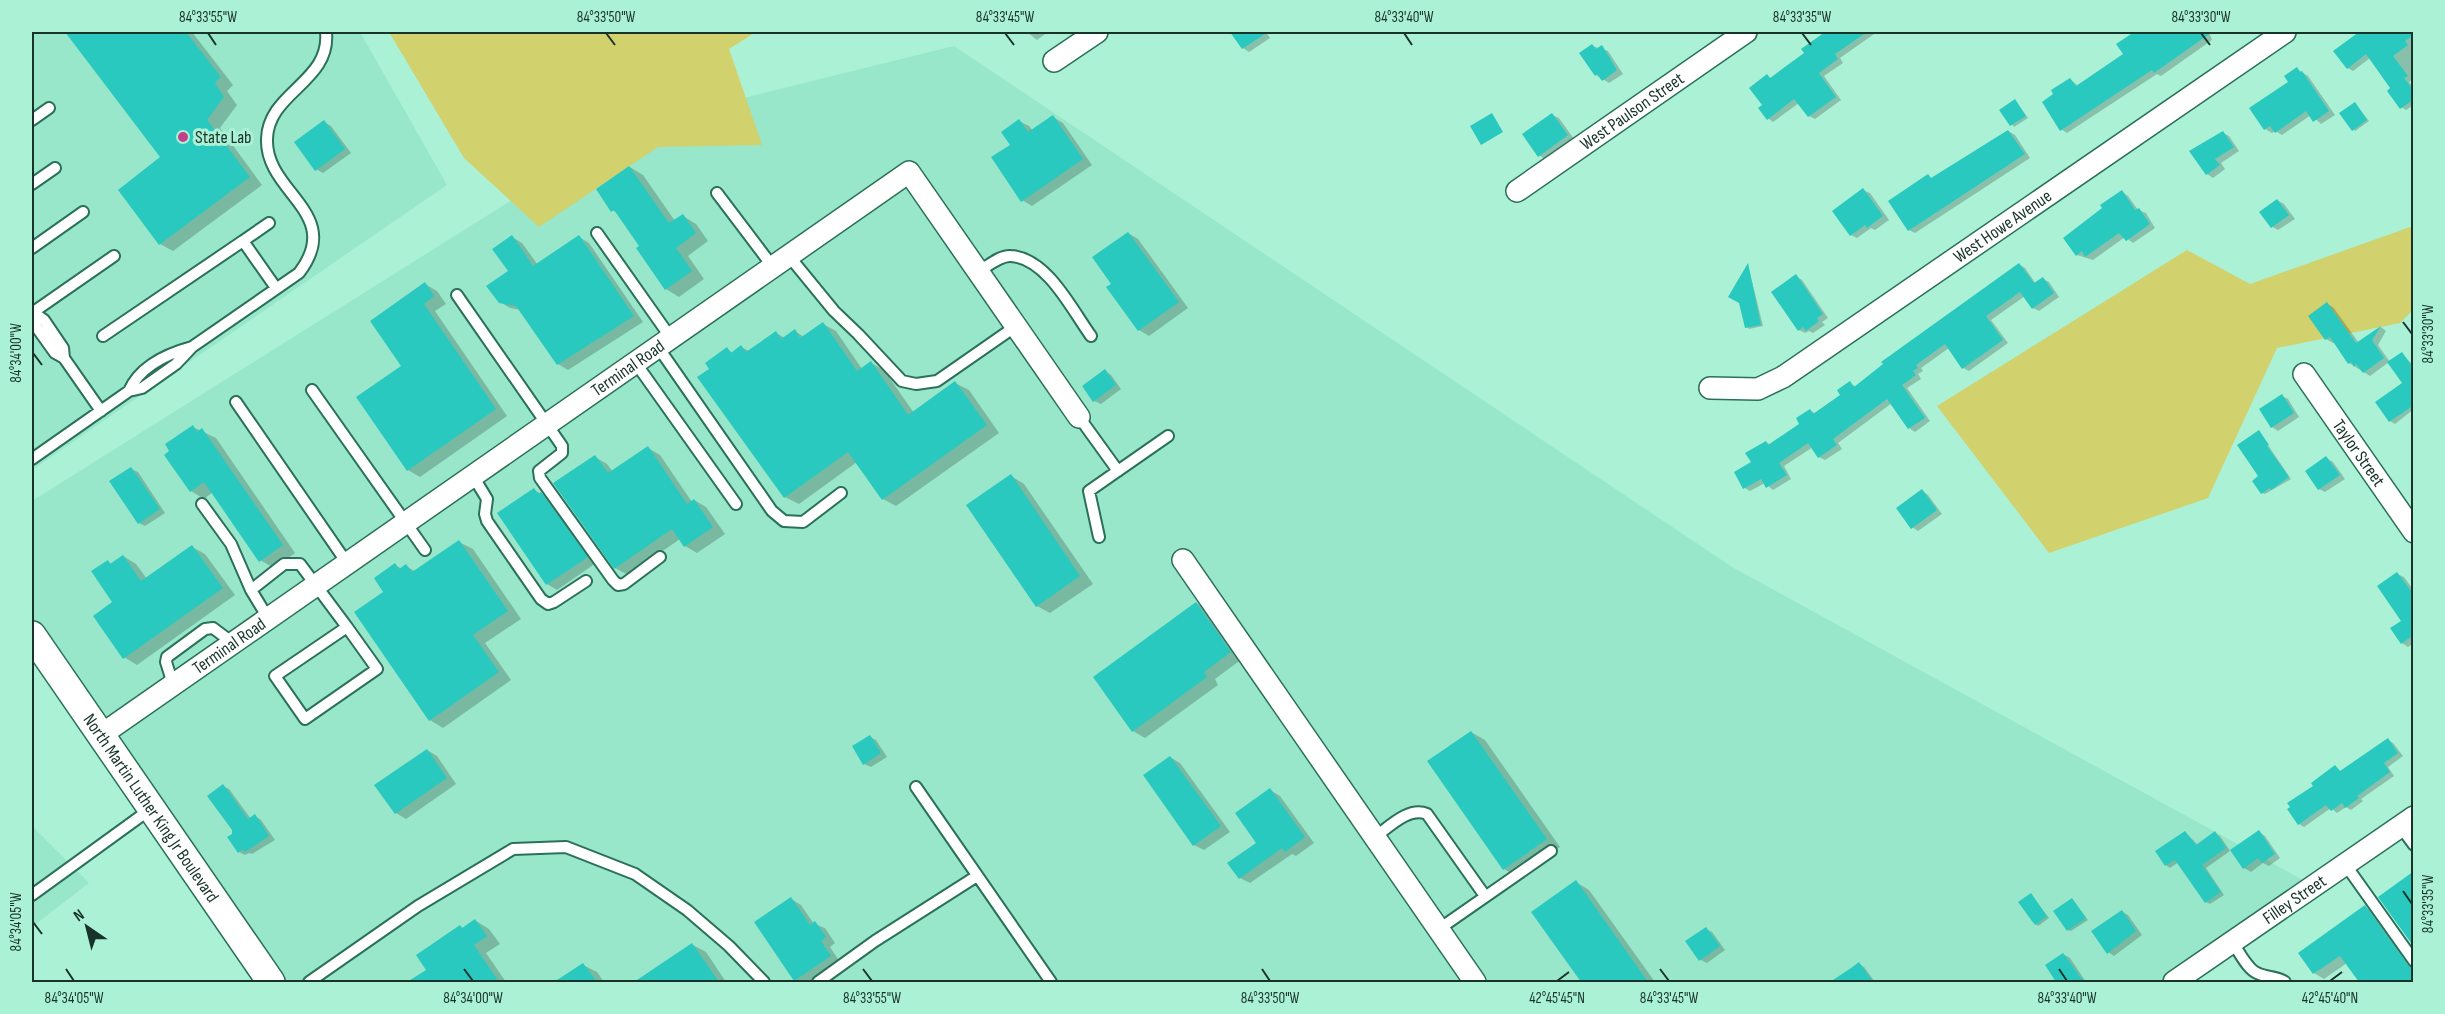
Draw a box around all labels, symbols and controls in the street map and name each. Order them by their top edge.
text: 84°33'55"W [179,8,237,27]
text: 84°33'50"W [577,8,636,27]
text: 84°33'45"W [976,8,1034,27]
text: 84°33'40"W [1375,8,1434,27]
text: 84°33'35"W [1773,8,1831,27]
text: 84°33'30"W [2171,8,2231,27]
street label: West Paulson Street [1576,68,1688,154]
place label: State Lab [195,127,252,148]
marker: State Lab [176,130,190,144]
street label: West Howe Avenue [1949,185,2055,267]
text: 84°33'30"W [2419,304,2438,364]
text: 84°34'00"W [7,323,26,383]
street label: Terminal Road [587,335,668,401]
street label: Taylor Street [2328,415,2390,491]
street label: Terminal Road [188,613,270,679]
street label: North Martin Luther King Jr Boulevard [79,710,223,906]
street label: Filley Street [2259,870,2330,928]
text: 84°33'35"W [2419,875,2438,933]
text: 84°34'05"W [7,892,26,951]
north arrow [57,897,117,957]
text: N [70,906,88,926]
text: 84°34'05"W [45,989,104,1008]
text: 84°34'00"W [443,989,503,1008]
text: 84°33'55"W [843,989,901,1008]
text: 84°33'50"W [1241,989,1300,1008]
text: 42°45'45"N [1529,989,1585,1008]
text: 84°33'45"W [1640,989,1698,1008]
text: 84°33'40"W [2038,989,2097,1008]
text: 42°45'40"N [2302,989,2358,1008]

